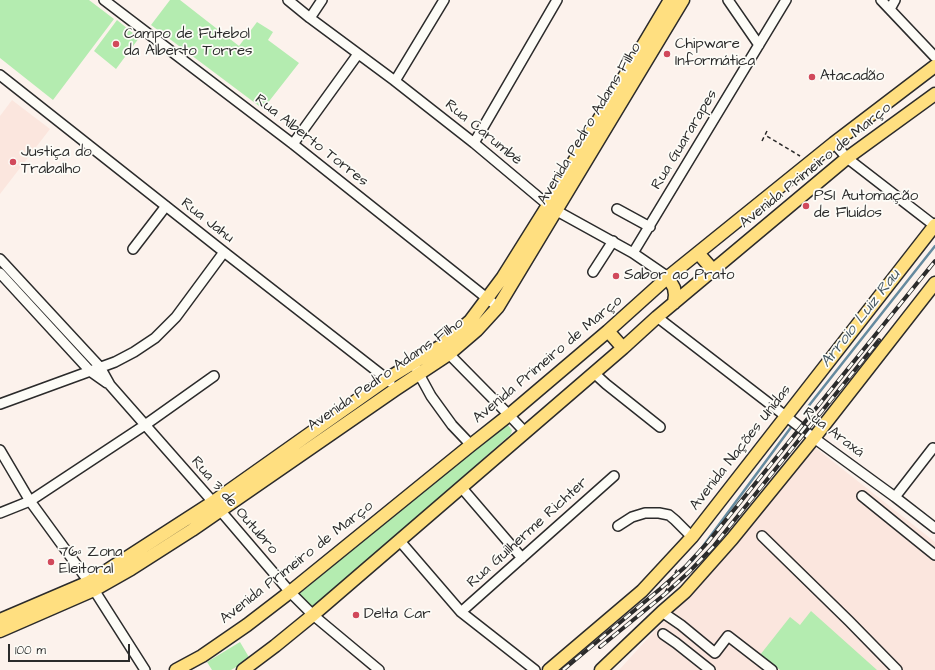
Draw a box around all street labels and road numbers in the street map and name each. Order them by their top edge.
street label: Avenida Pedro Adams Filho [534,40,646,208]
street label: Rua Guararapes [648,87,722,193]
street label: Rua Alberto Torres [251,91,371,191]
street label: Rua Carumbé [441,96,525,170]
street label: Avenida Primeiro de Março [737,99,895,233]
street label: Rua Jahu [177,195,237,247]
street label: Avenida Primeiro de Março [470,292,626,428]
street label: Avenida Pedro Adams Filho [305,314,467,436]
street label: Avenida Nações Unidas [686,382,796,514]
street label: Rua Araxá [799,404,867,462]
street label: Rua 3 de Outubro [187,453,281,559]
street label: Rua Guilherme Richter [464,474,592,592]
street label: Avenida Primeiro de Março [217,498,377,628]

